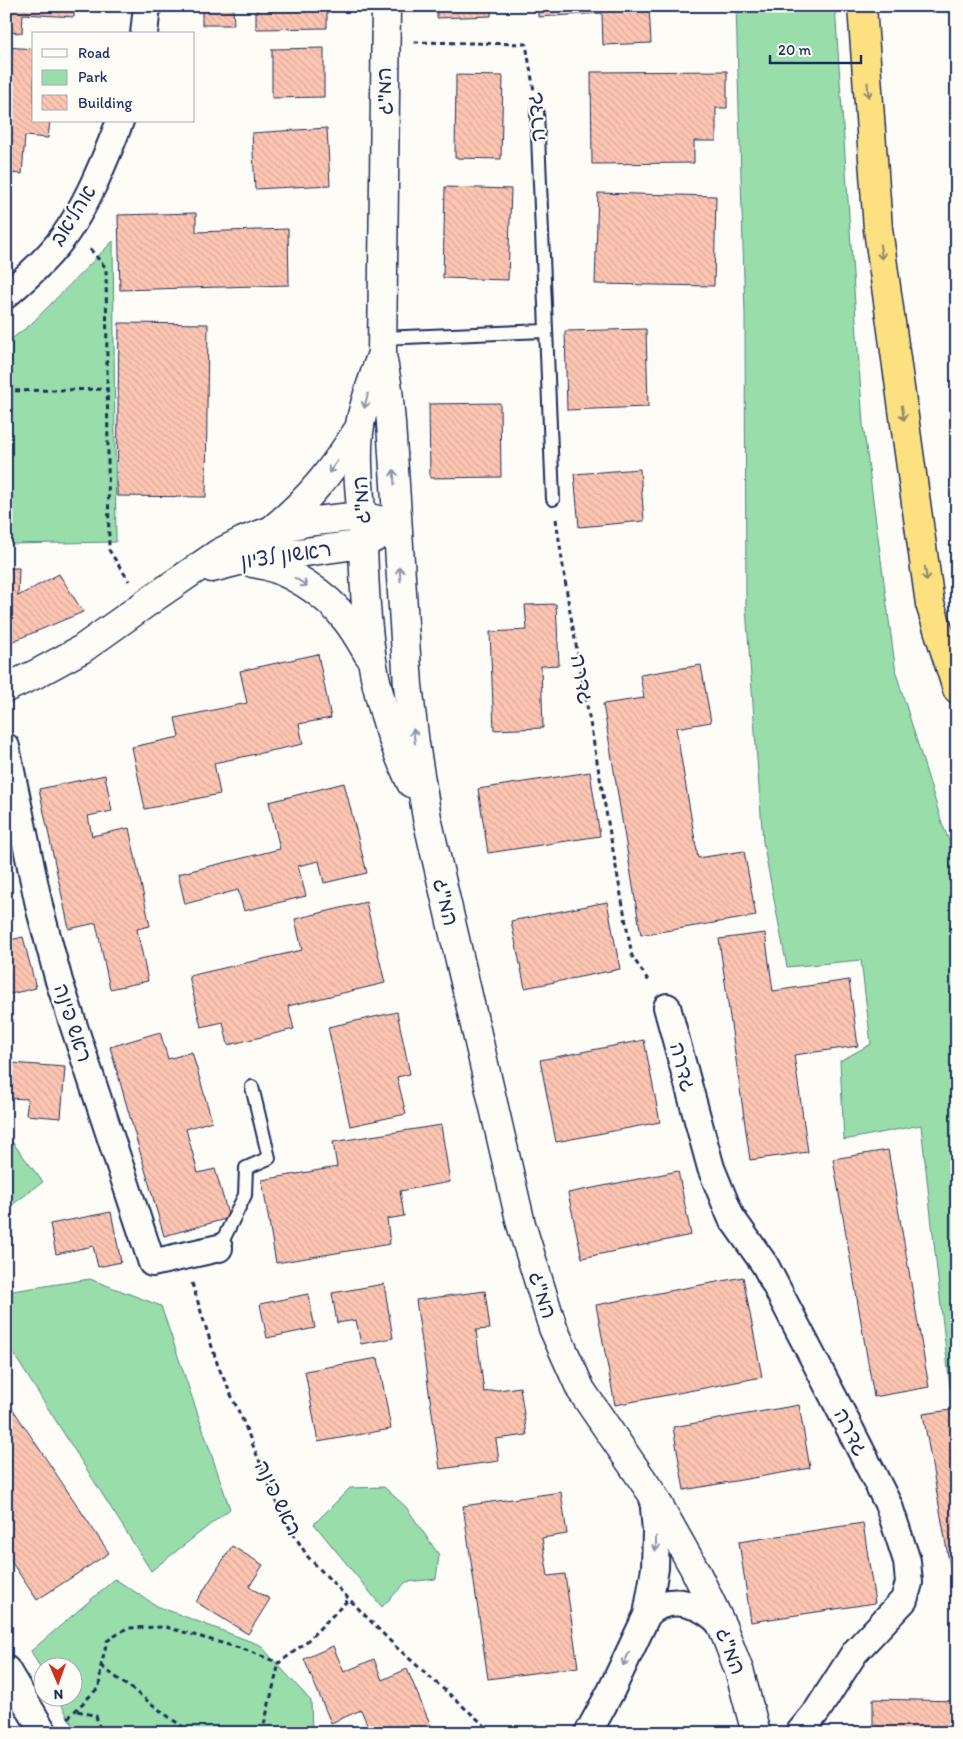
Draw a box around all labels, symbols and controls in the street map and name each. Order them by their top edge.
legend [32,32,195,122]
scale bar [770,32,862,64]
text: 20 m [778,41,812,59]
text: Road [78,44,111,62]
street label: המ"ג [371,67,396,115]
text: Park [78,68,108,86]
one-way arrow [863,82,872,98]
street label: גדרה [521,91,550,143]
text: Building [78,94,132,112]
street label: אהליאב [44,180,101,250]
one-way arrow [876,243,886,259]
one-way arrow [361,393,370,409]
one-way arrow [899,404,909,420]
one-way arrow [328,460,338,474]
one-way arrow [390,469,399,485]
street label: המ"ג [347,475,374,525]
street label: ראשון לציון [239,536,333,574]
one-way arrow [921,565,931,581]
one-way arrow [396,566,405,582]
one-way arrow [293,577,307,587]
street label: גדרה [566,652,599,706]
one-way arrow [409,728,419,744]
street label: המ"ג [429,876,464,928]
street label: ראש פינה [49,980,98,1065]
street label: גדרה [665,1039,702,1094]
street label: המ"ג [525,1268,562,1321]
street label: גדרה [829,1404,874,1460]
street label: ראש פינה [249,1456,307,1540]
one-way arrow [651,1535,661,1551]
street label: המ"ג [712,1624,751,1678]
one-way arrow [621,1651,631,1666]
north arrow [32,1656,82,1706]
text: N [53,1686,63,1703]

